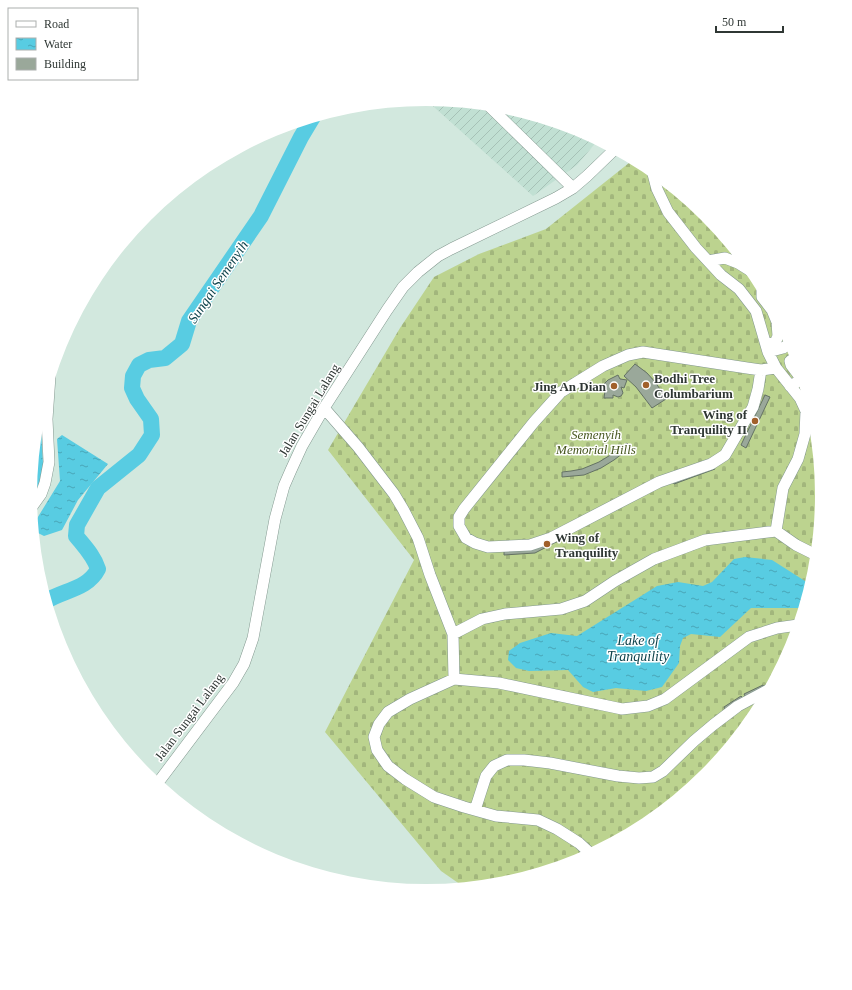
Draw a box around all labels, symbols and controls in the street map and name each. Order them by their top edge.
legend [8,8,138,80]
scale bar [716,8,783,34]
text: 50 m [722,15,747,29]
text: Road [44,17,69,31]
text: Water [44,37,72,51]
text: Building [44,57,86,71]
water label: Sungai Semenyih [185,238,251,326]
street label: Jalan Sungai Lalang [275,361,343,459]
place label: Bodhi Tree Columbarium [654,371,733,401]
place label: Jing An Dian [533,379,607,394]
marker: Bodhi Tree Columbarium [641,380,651,390]
marker: Jing An Dian [609,381,619,391]
place label: Wing of Tranquility II [670,407,748,437]
marker: Wing of Tranquility II [750,416,760,426]
park label: Semenyih Memorial Hills [555,427,636,457]
place label: Wing of Tranquility [555,530,619,560]
marker: Wing of Tranquility [542,539,552,549]
water label: Lake of Tranquility [607,633,670,664]
street label: Jalan Sungai Lalang [151,670,227,764]

